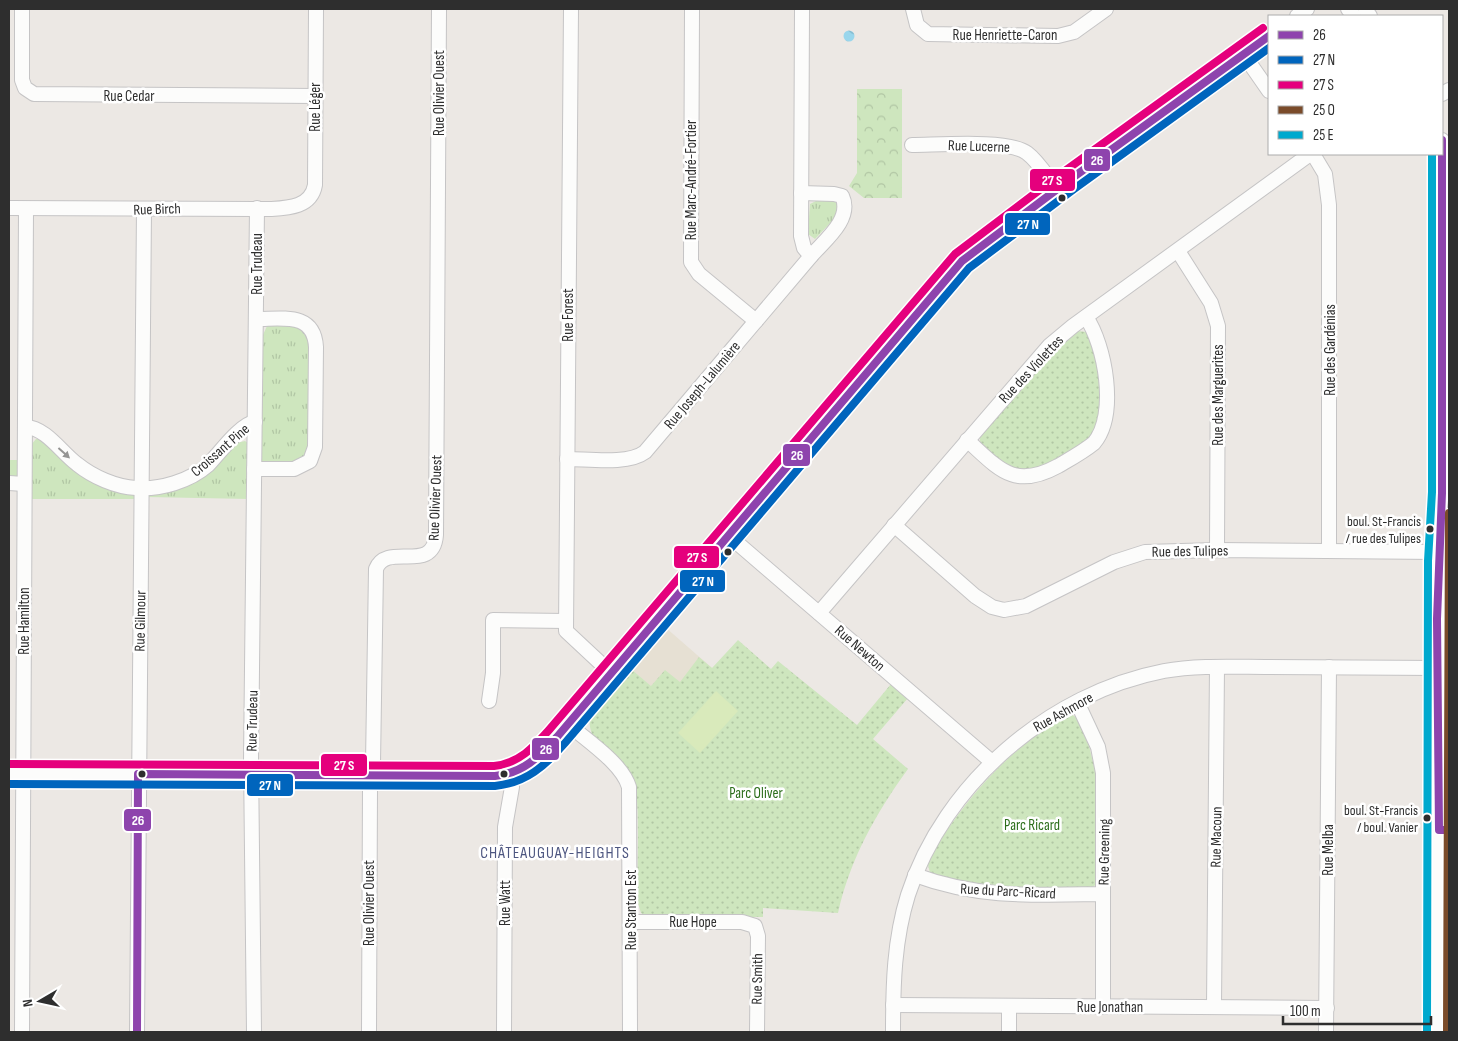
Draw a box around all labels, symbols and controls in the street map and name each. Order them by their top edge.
legend [1268,15,1443,155]
street label: Rue Henriette-Caron [953,26,1057,45]
text: 26 [1313,26,1326,45]
street label: Rue Olivier Ouest [430,50,449,136]
text: 27 N [1313,51,1335,70]
text: 27 S [1313,76,1334,95]
street label: Rue Léger [306,82,325,132]
street label: Rue Cedar [103,87,155,106]
text: 25 O [1313,101,1335,120]
street label: Rue Marc-André-Fortier [682,119,701,240]
text: 25 E [1313,126,1334,145]
street label: Rue Lucerne [948,136,1010,157]
line badge: 26 [1083,148,1111,172]
text: 26 [1091,152,1104,169]
line badge: 27 S [1029,168,1076,192]
text: 27 S [1042,172,1062,189]
unlabelled marker [1057,193,1067,203]
street label: Rue Birch [133,199,181,220]
line badge: 27 N [1004,212,1051,236]
text: 27 N [1017,216,1039,233]
street label: Rue Trudeau [248,233,267,295]
street label: Rue Forest [559,288,578,342]
street label: Rue des Gardénias [1321,304,1340,396]
street label: Rue des Violettes [995,331,1068,408]
street label: Rue Joseph-Lalumière [660,337,745,433]
street label: Rue des Marguerites [1209,344,1228,446]
street label: Croissant Pine [187,420,254,481]
line badge: 26 [782,443,811,467]
text: 26 [791,447,804,464]
one-way arrow [58,448,71,459]
street label: Rue Olivier Ouest [425,454,447,541]
place label: boul. St-Francis / rue des Tulipes [1346,513,1421,547]
marker: boul. St-Francis / rue des Tulipes [1425,524,1435,534]
street label: Rue des Tulipes [1152,541,1228,562]
line badge: 27 S [673,545,720,569]
unlabelled marker [723,547,733,557]
text: 27 S [687,549,707,566]
line badge: 27 N [679,569,726,593]
text: 27 N [692,573,714,590]
street label: Rue Hamilton [15,587,34,655]
street label: Rue Gilmour [130,590,151,652]
street label: Rue Newton [831,621,889,675]
street label: Rue Ashmore [1030,688,1097,737]
street label: Rue Trudeau [242,690,263,752]
line badge: 26 [531,737,560,761]
text: 26 [540,741,553,758]
line badge: 27 S [320,753,368,777]
text: 27 S [334,757,354,774]
unlabelled marker [137,769,147,779]
unlabelled marker [499,769,509,779]
line badge: 27 N [246,773,294,797]
text: 27 N [259,777,281,794]
park label: Parc Oliver [729,784,784,803]
place label: boul. St-Francis / boul. Vanier [1344,802,1418,836]
street label: Rue Macoun [1206,806,1227,868]
line badge: 26 [123,808,152,832]
text: 26 [132,812,145,829]
marker: boul. St-Francis / boul. Vanier [1422,813,1432,823]
park label: Parc Ricard [1004,816,1060,835]
street label: Rue Greening [1094,818,1115,886]
street label: Rue Melba [1319,824,1338,876]
district label: CHÂTEAUGUAY-HEIGHTS [480,844,630,863]
street label: Rue Olivier Ouest [360,860,379,946]
street label: Rue Stanton Est [622,869,641,950]
street label: Rue Watt [496,880,515,926]
street label: Rue du Parc-Ricard [960,880,1056,903]
street label: Rue Hope [669,913,717,932]
street label: Rue Smith [748,953,767,1005]
north arrow [15,976,65,1026]
scale bar [1283,994,1430,1026]
text: N [19,998,37,1008]
street label: Rue Jonathan [1077,998,1143,1017]
text: 100 m [1290,1002,1321,1021]

